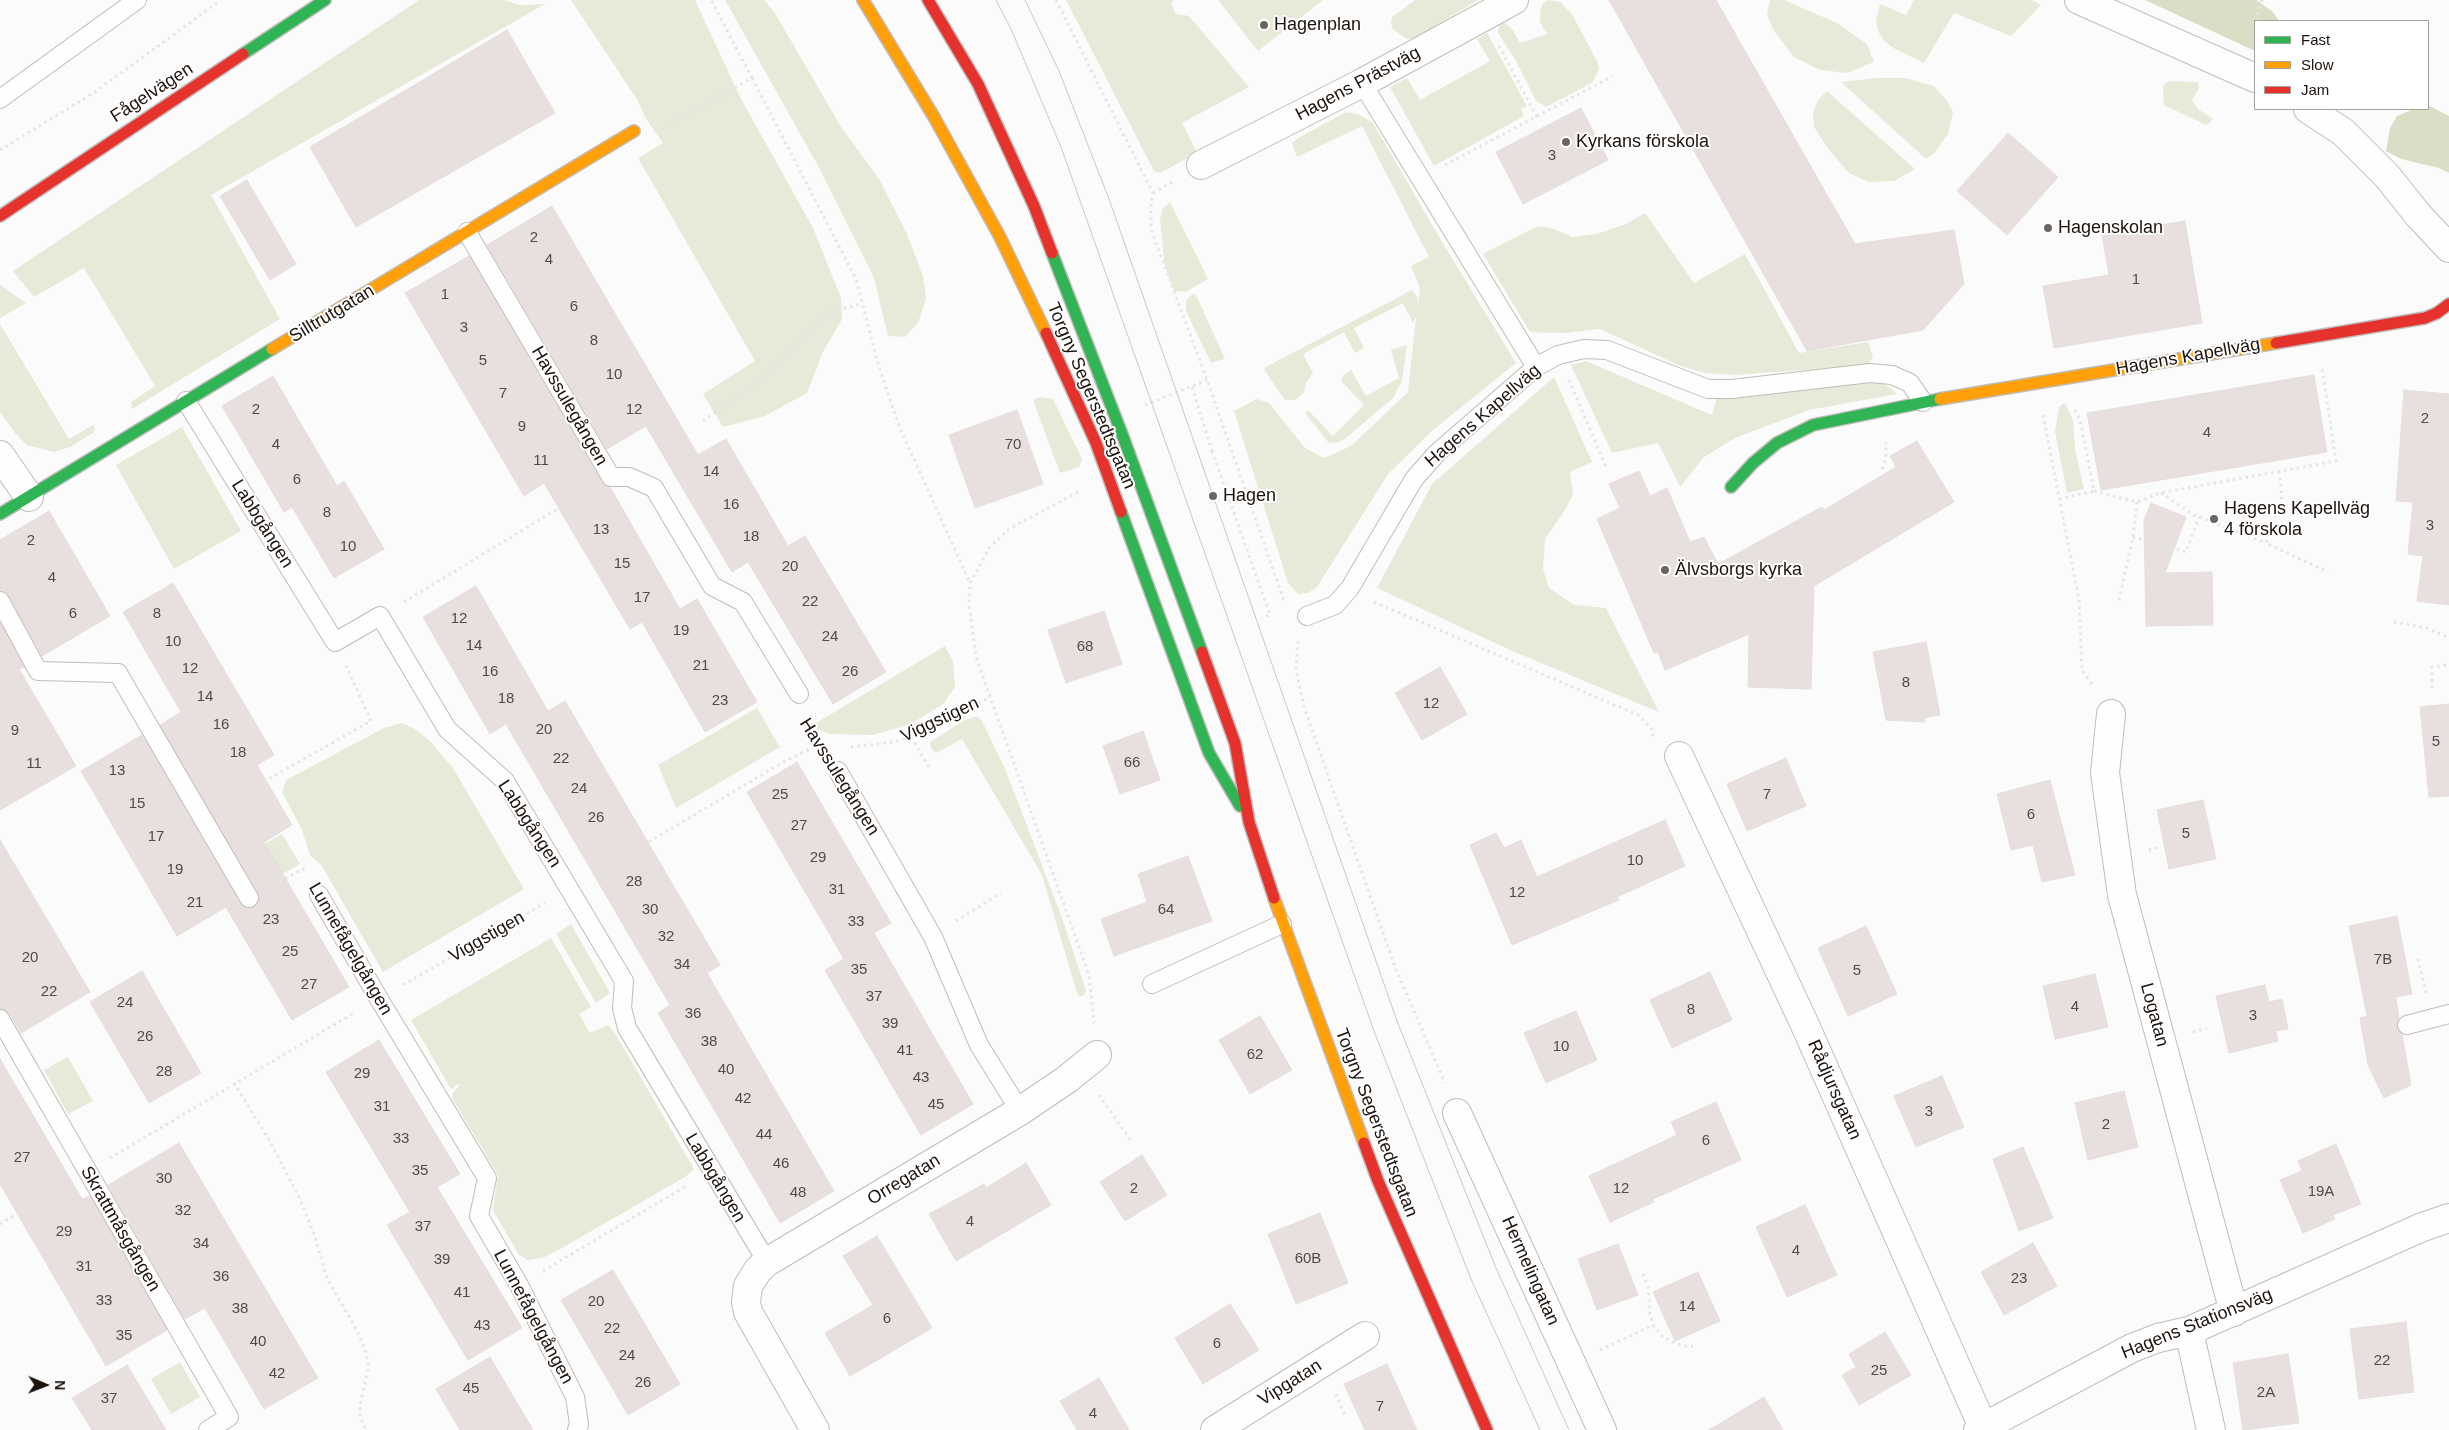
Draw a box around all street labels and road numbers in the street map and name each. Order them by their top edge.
street label: Hagens Prästväg [1292,42,1424,126]
street label: Fågelvägen [107,58,197,128]
street label: Silltrutgatan [286,280,378,348]
street label: Torgny Segerstedtsgatan [1042,300,1140,492]
street label: Hagens Kapellväg [2114,334,2262,380]
street label: Havssulegången [526,343,612,469]
street label: Hagens Kapellväg [1421,360,1545,472]
street label: Labbgången [226,476,298,572]
street label: Viggstigen [897,693,983,747]
street label: Havssulegången [794,714,884,840]
street label: Labbgången [493,776,565,872]
street label: Lunnefågelgången [303,879,397,1019]
street label: Viggstigen [445,907,529,967]
street label: Logatan [2135,981,2173,1049]
street label: Torgny Segerstedtsgatan [1330,1026,1422,1220]
street label: Rådjursgatan [1802,1037,1866,1143]
street label: Labbgången [680,1130,750,1226]
street label: Orregatan [864,1150,944,1210]
street label: Skrattmåsgången [75,1163,165,1295]
street label: Hermelingatan [1496,1213,1564,1329]
street label: Lunnefågelgången [488,1246,578,1388]
street label: Hagens Stationsväg [2118,1284,2276,1364]
street label: Vipgatan [1254,1355,1326,1411]

